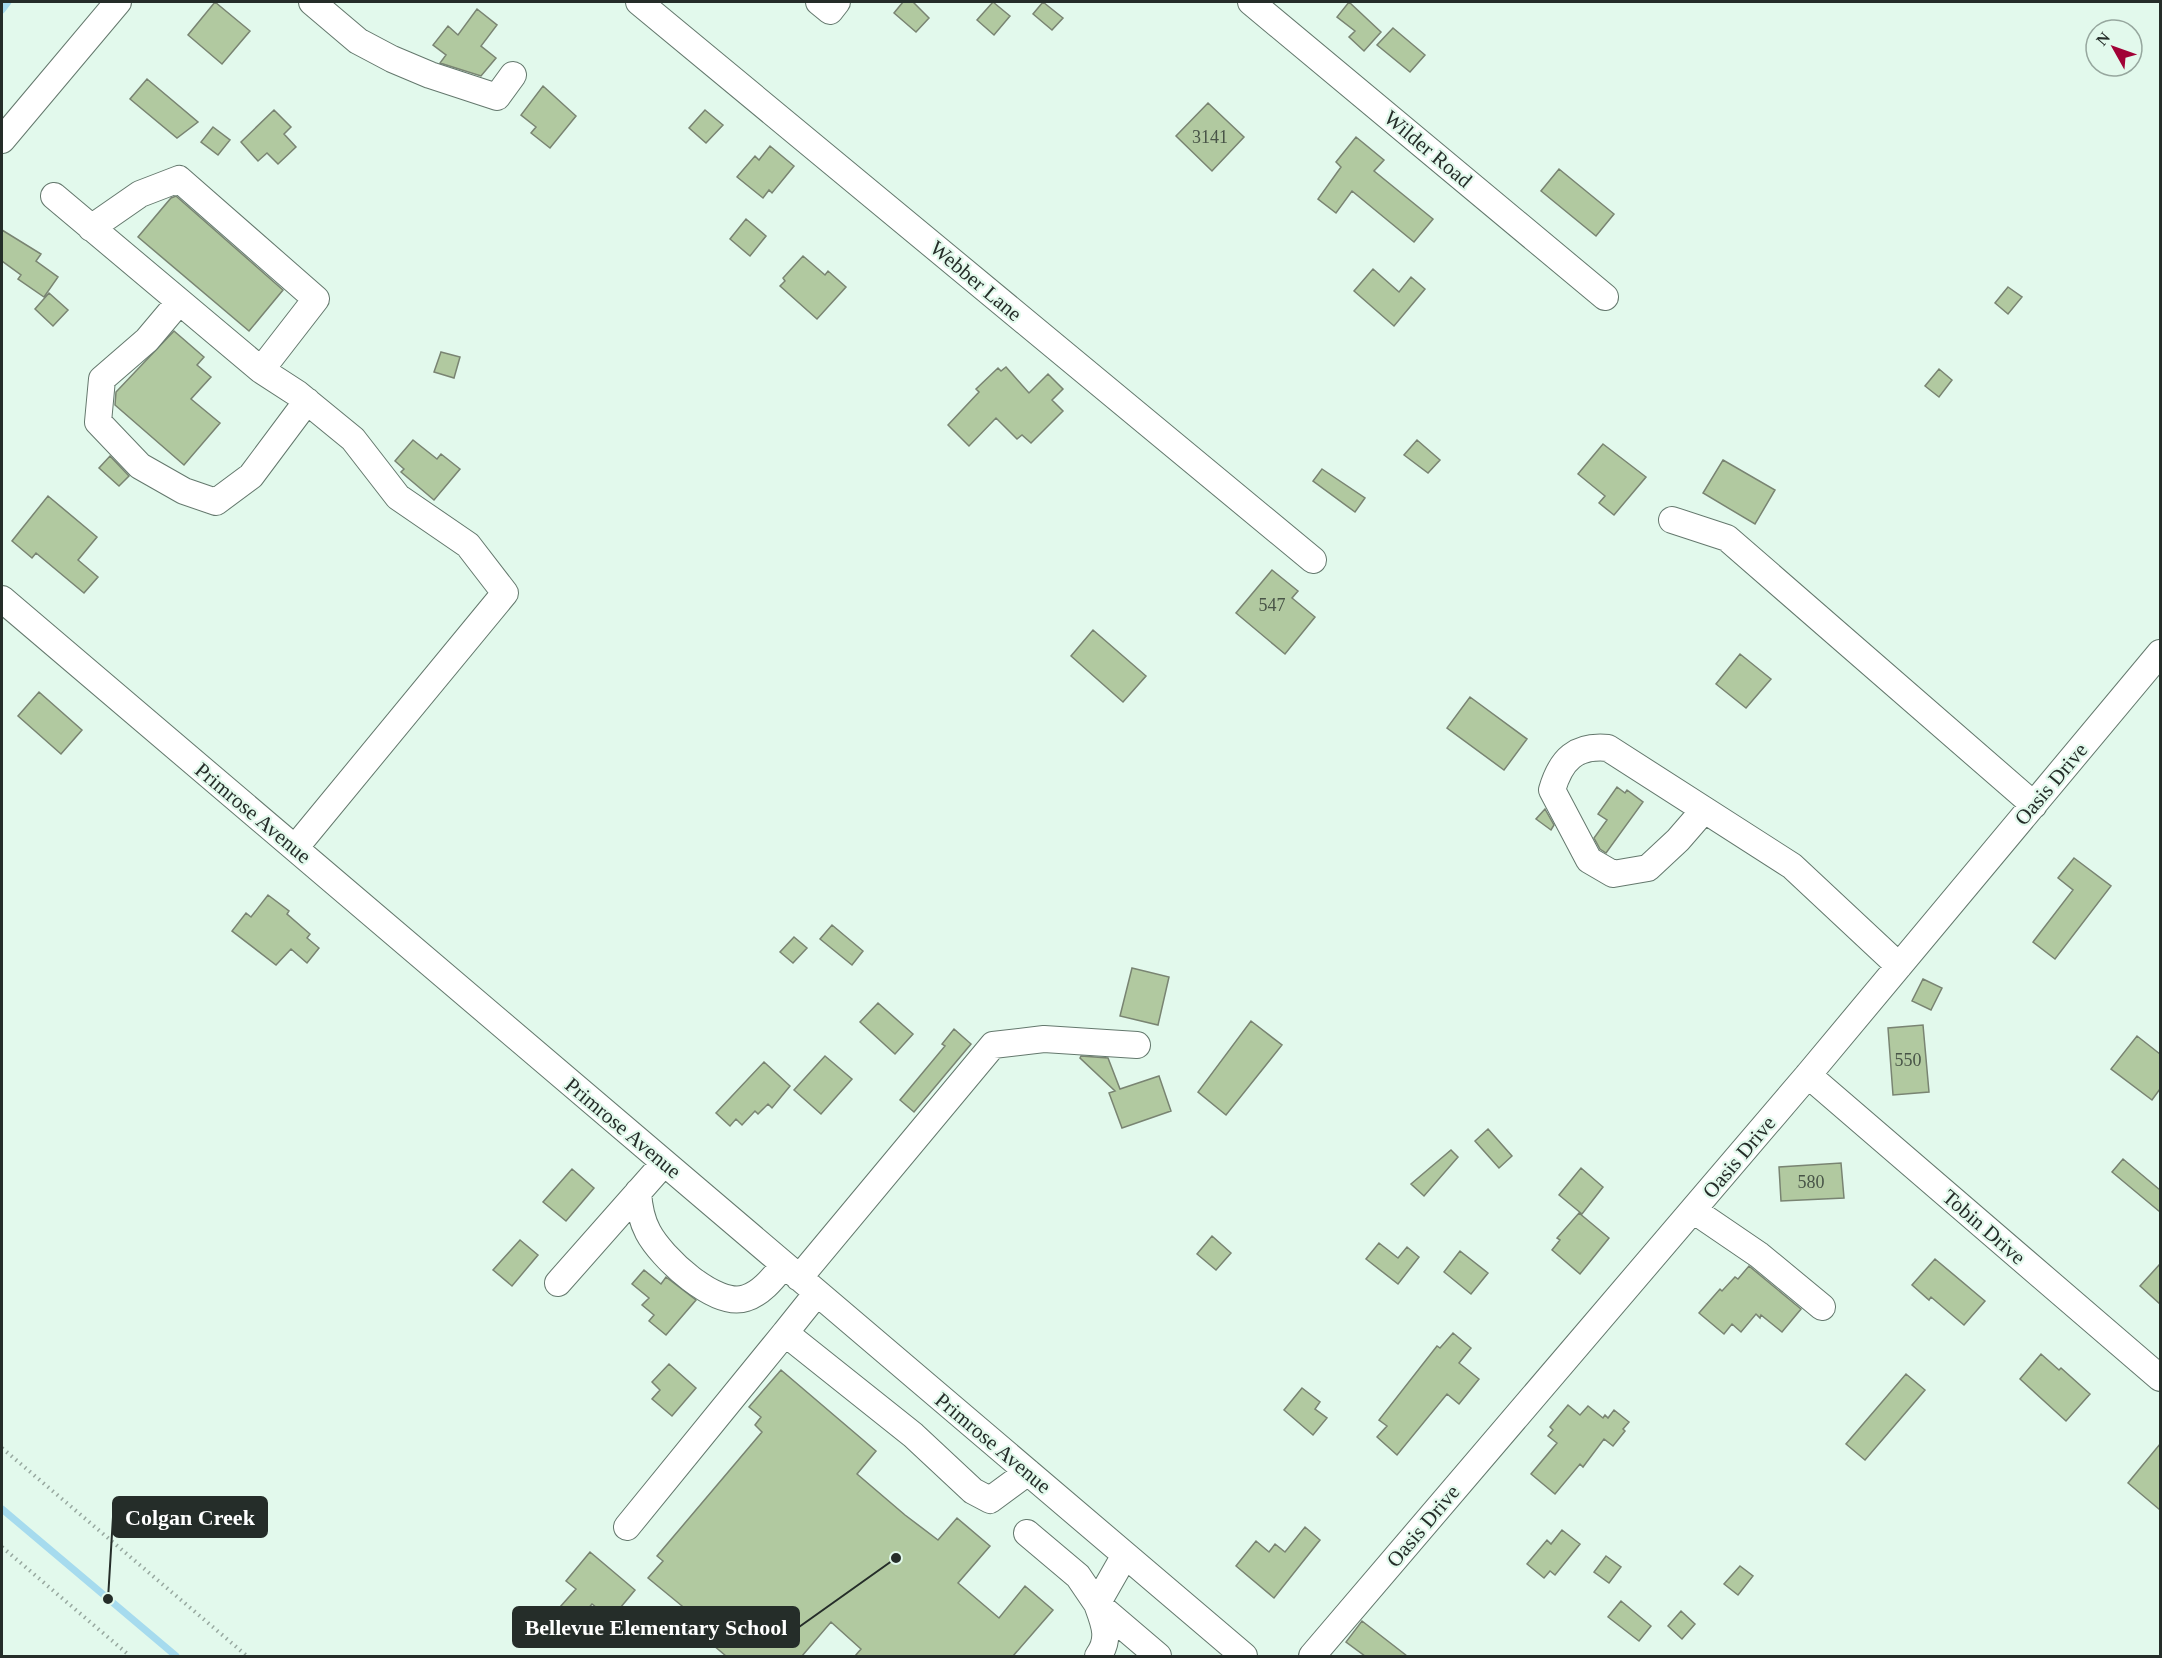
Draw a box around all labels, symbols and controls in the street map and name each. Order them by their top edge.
north arrow [2084,18,2144,78]
text: N [2093,28,2113,49]
street label: Wilder Road [1379,105,1477,193]
house number: 3141 [1192,127,1228,147]
street label: Webber Lane [925,236,1027,326]
house number: 547 [1259,595,1286,615]
street label: Oasis Drive [2010,738,2092,830]
street label: Primrose Avenue [190,758,316,868]
house number: 550 [1895,1050,1922,1070]
street label: Primrose Avenue [560,1073,686,1183]
street label: Oasis Drive [1698,1111,1780,1203]
house number: 580 [1798,1172,1825,1192]
street label: Tobin Drive [1938,1185,2030,1269]
street label: Primrose Avenue [930,1388,1056,1498]
street label: Oasis Drive [1382,1480,1464,1572]
callout: Colgan Creek [113,1497,267,1537]
text: Colgan Creek [125,1505,256,1530]
callout: Bellevue Elementary School [513,1607,799,1647]
text: Bellevue Elementary School [525,1615,787,1640]

